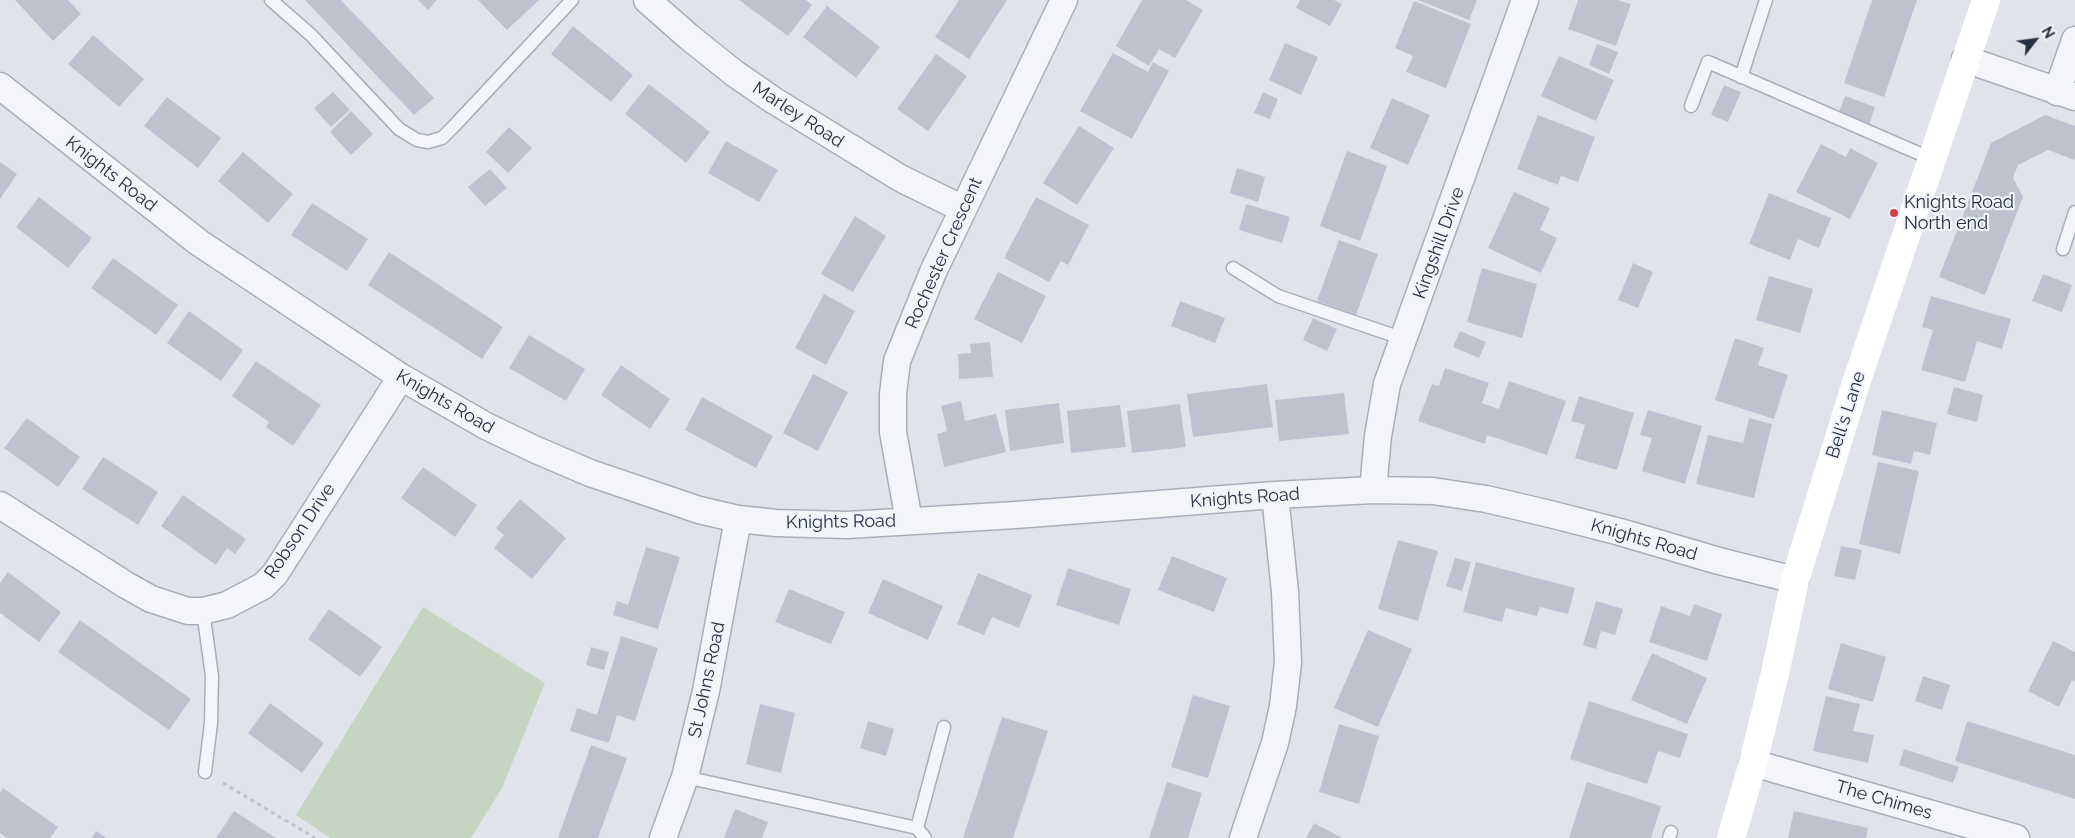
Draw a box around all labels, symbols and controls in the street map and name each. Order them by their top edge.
north arrow [2010,15,2060,65]
text: N [2038,24,2058,41]
street label: Marley Road [748,77,848,153]
street label: Knights Road [61,132,161,216]
street label: Rochester Crescent [901,174,987,332]
street label: Kingshill Drive [1409,184,1469,302]
place label: Knights Road North end [1904,192,2014,234]
marker: Knights Road North end [1888,207,1900,219]
street label: Knights Road [392,365,498,439]
street label: Bell's Lane [1822,369,1870,461]
street label: Robson Drive [260,479,340,583]
street label: Knights Road [1189,483,1301,513]
street label: Knights Road [786,510,896,534]
street label: Knights Road [1588,514,1700,566]
street label: St Johns Road [684,620,730,740]
street label: The Chimes [1833,776,1935,824]

